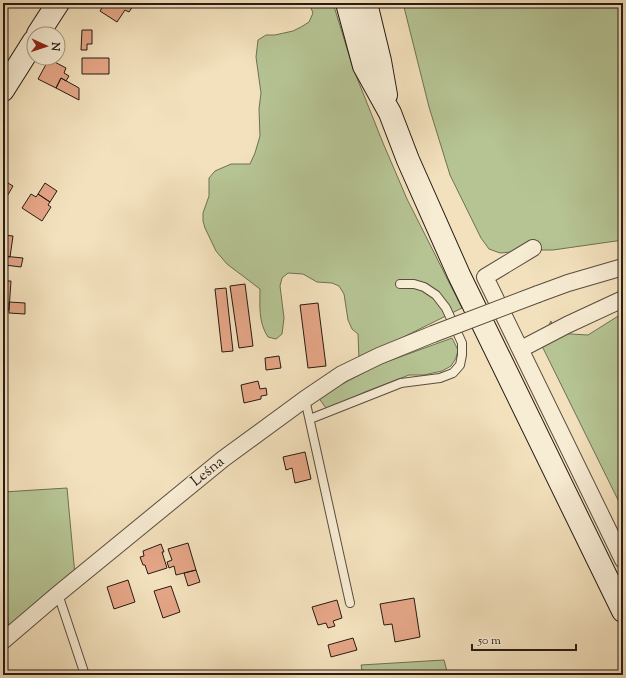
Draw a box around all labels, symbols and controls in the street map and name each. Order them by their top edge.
north arrow [26,26,66,66]
text: N [47,41,63,51]
street label: Leśna [187,452,229,492]
scale bar [472,626,576,652]
text: 50 m [477,632,501,650]

